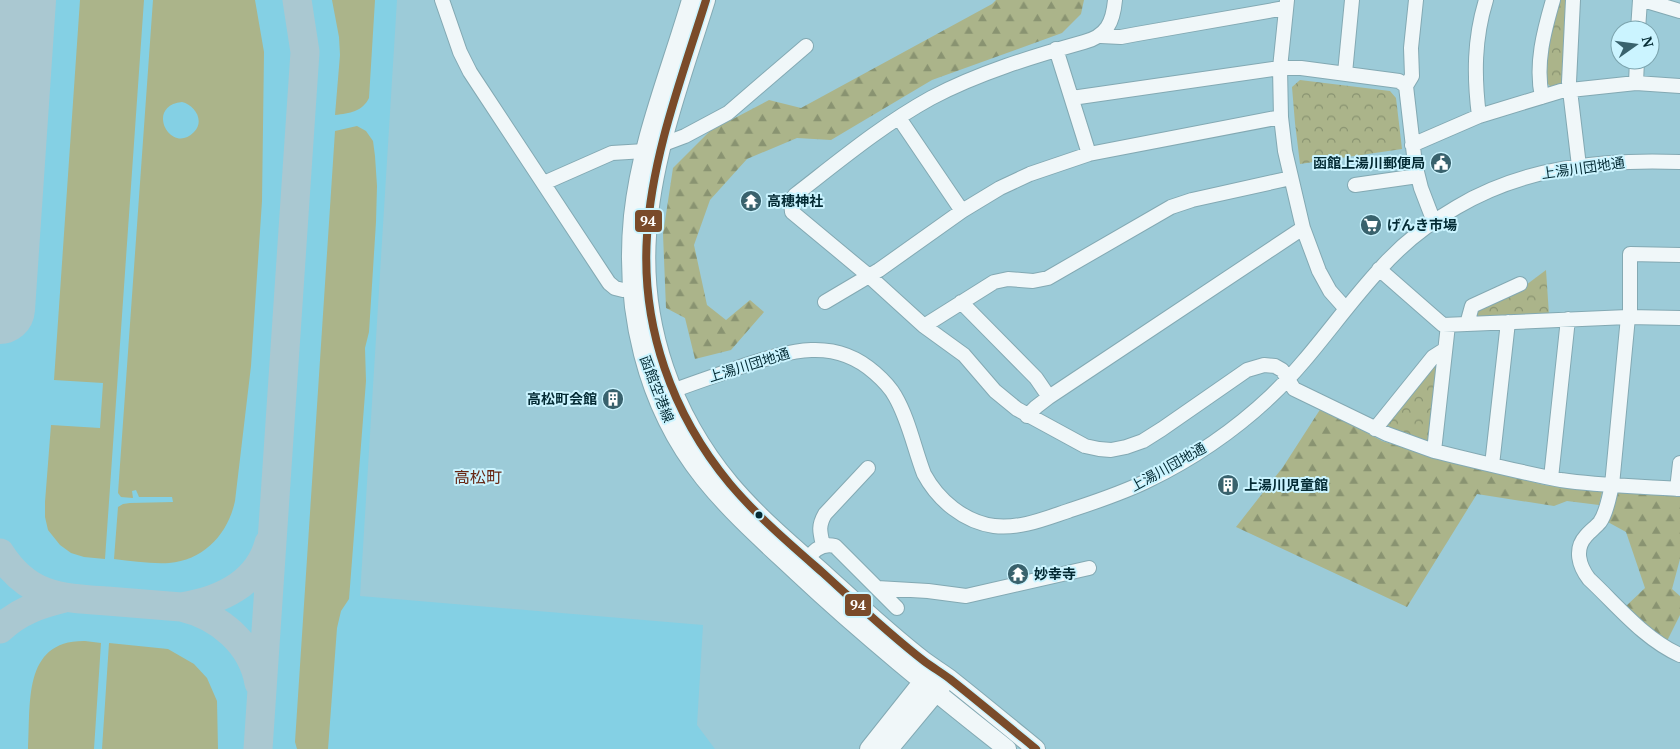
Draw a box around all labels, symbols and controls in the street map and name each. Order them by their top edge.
north arrow [1610,20,1660,70]
text: N [1638,34,1659,50]
public building icon: 函館上湯川郵便局 [1429,151,1453,175]
street label: 上湯川団地通 [1540,152,1626,183]
place label: 函館上湯川郵便局 [1313,153,1425,172]
temple icon: 高穂神社 [739,189,763,213]
place label: 高穂神社 [767,191,823,210]
line badge: 94 [634,209,663,233]
text: 94 [640,211,656,230]
supermarket icon: げんき市場 [1359,213,1383,237]
place label: げんき市場 [1387,215,1457,234]
street label: 上湯川団地通 [706,343,792,386]
street label: 函館空港線 [636,353,679,425]
building icon: 高松町会館 [601,387,625,411]
place label: 高松町会館 [527,389,597,408]
street label: 上湯川団地通 [1126,438,1209,495]
district label: 高松町 [454,466,502,488]
building icon: 上湯川児童館 [1216,473,1240,497]
place label: 上湯川児童館 [1244,475,1328,494]
unlabelled marker [754,510,764,520]
temple icon: 妙幸寺 [1006,562,1030,586]
place label: 妙幸寺 [1034,564,1076,583]
line badge: 94 [844,593,872,617]
text: 94 [850,595,866,614]

